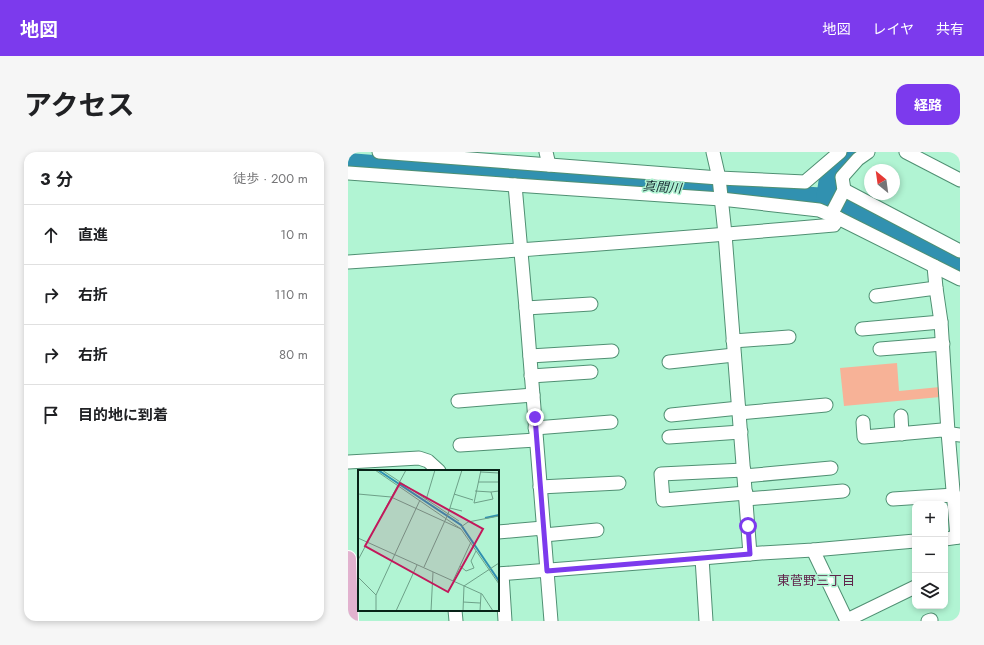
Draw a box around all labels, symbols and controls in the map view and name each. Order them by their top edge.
text: 地図 [20,16,58,43]
text: 地図 [822,19,850,39]
text: レイヤ [872,19,914,39]
text: 共有 [936,19,964,39]
button: 経路 [896,84,960,125]
text: アクセス [24,85,135,126]
north arrow [864,164,900,200]
text: 3 分 [40,167,73,191]
text: 徒歩 · 200 m [233,169,308,188]
water label: 真間川 [642,176,684,198]
icon: ahead [40,224,62,246]
text: 直進 [78,224,108,246]
text: 10 m [280,225,308,244]
icon: right [40,284,62,306]
text: 右折 [78,284,108,306]
text: 110 m [274,285,308,304]
icon: right [40,344,62,366]
text: 右折 [78,344,108,366]
text: 80 m [279,345,308,364]
icon: arrive [40,404,62,426]
text: 目的地に到着 [78,404,168,426]
route end [526,408,544,426]
inset map [358,470,499,611]
map controls [912,501,948,609]
button: + [912,501,948,537]
route start [739,517,757,535]
button: − [912,537,948,573]
district label: 東菅野三丁目 [777,571,855,590]
button: layers [912,573,948,609]

